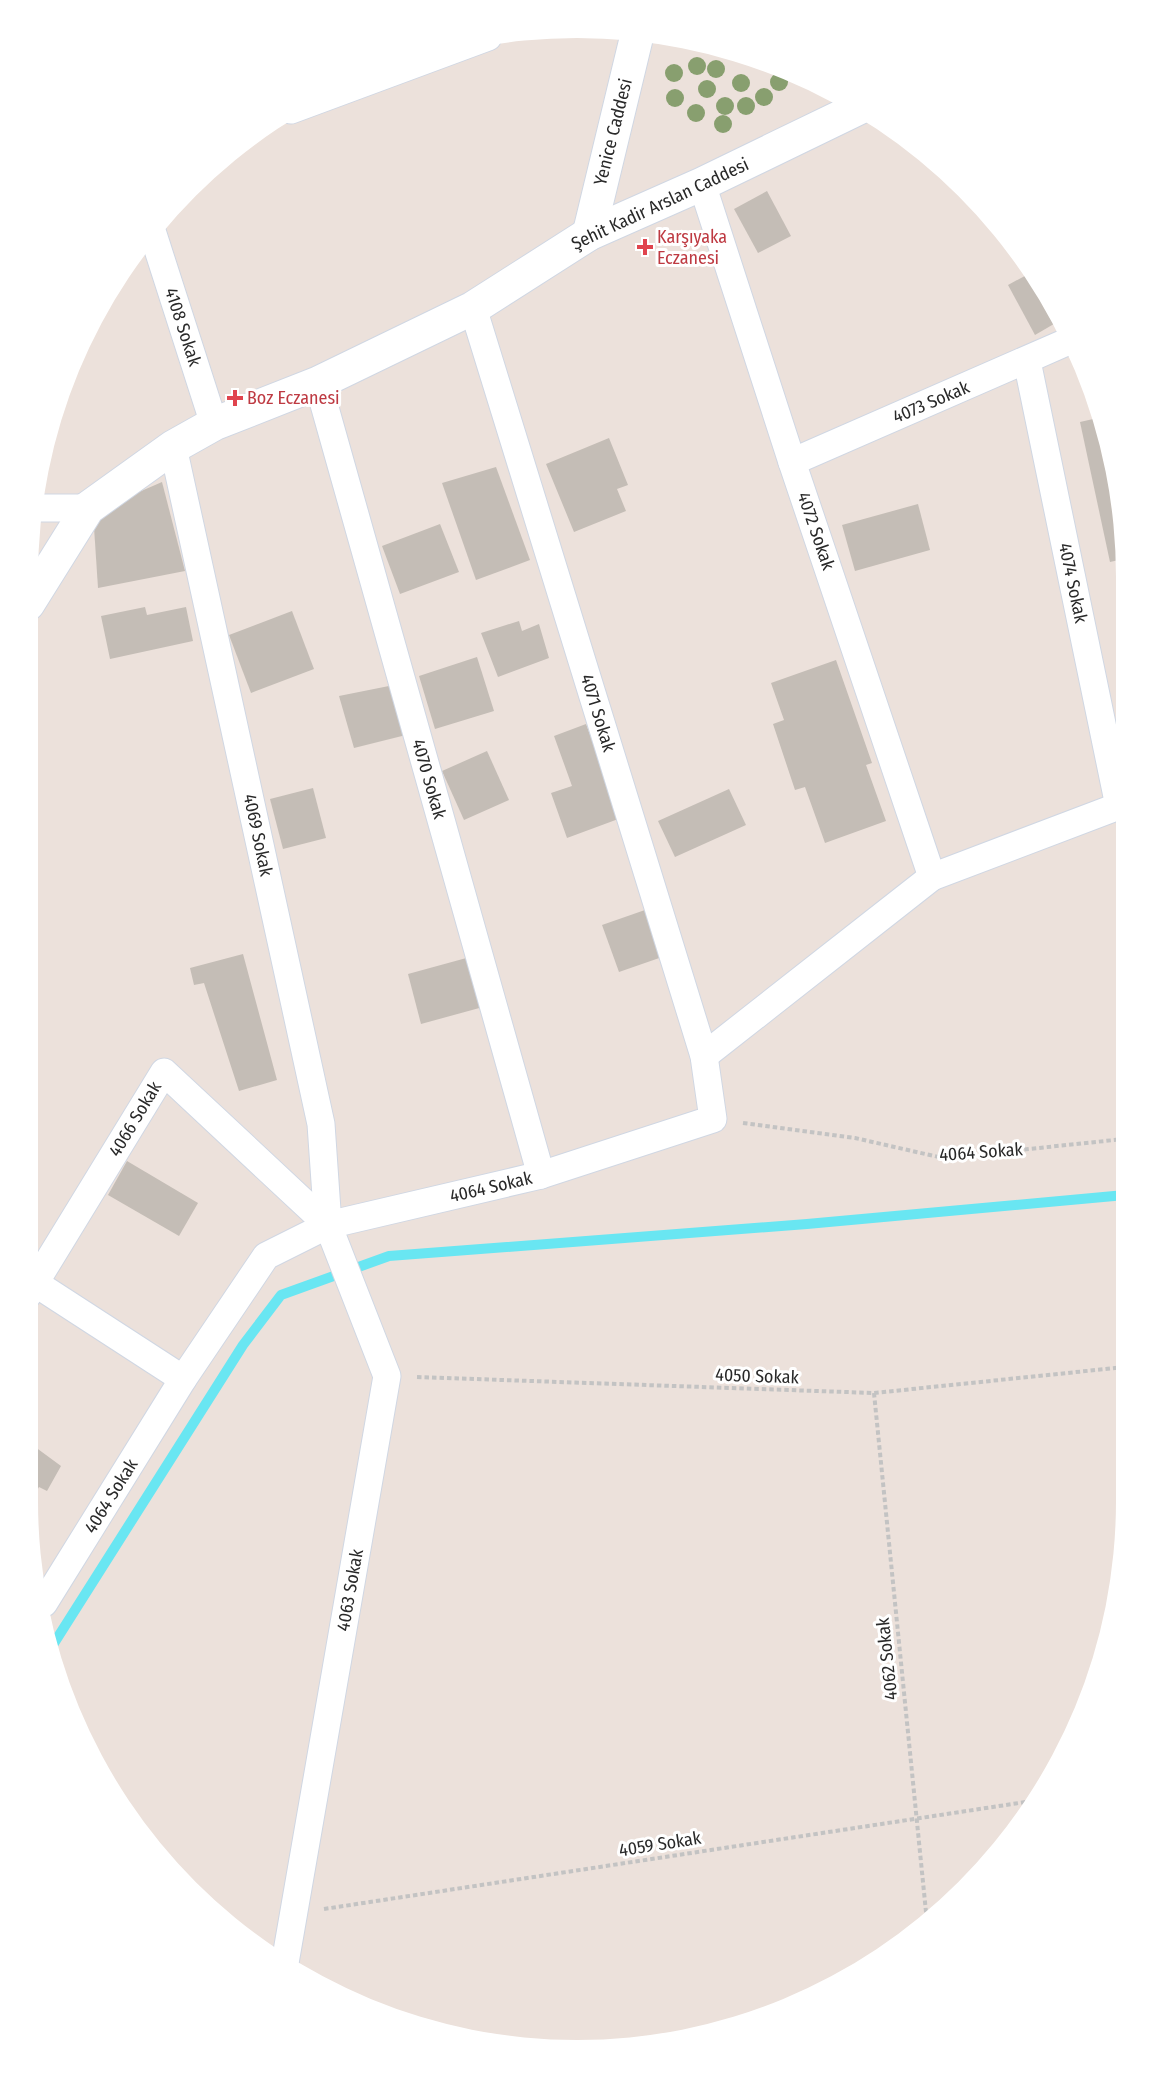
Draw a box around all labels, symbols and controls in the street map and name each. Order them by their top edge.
street label: Yenice Caddesi [589,76,637,188]
street label: Şehit Kadir Arslan Caddesi [568,153,752,255]
place label: Karşıyaka Eczanesi [657,226,727,269]
marker: Karşıyaka Eczanesi [638,240,652,254]
street label: 4108 Sokak [160,285,206,370]
street label: 4073 Sokak [889,376,973,428]
place label: Boz Eczanesi [247,387,340,409]
marker: Boz Eczanesi [228,391,242,405]
street label: 4072 Sokak [792,489,840,573]
street label: 4074 Sokak [1054,541,1092,626]
street label: 4071 Sokak [576,672,620,755]
street label: 4070 Sokak [407,736,451,822]
street label: 4069 Sokak [239,792,278,879]
street label: 4066 Sokak [104,1077,166,1161]
street label: 4064 Sokak [938,1138,1024,1166]
street label: 4064 Sokak [448,1167,535,1207]
street label: 4050 Sokak [715,1364,800,1388]
street label: 4064 Sokak [79,1454,143,1537]
street label: 4063 Sokak [332,1547,368,1633]
street label: 4062 Sokak [872,1616,902,1701]
street label: 4059 Sokak [617,1827,703,1861]

